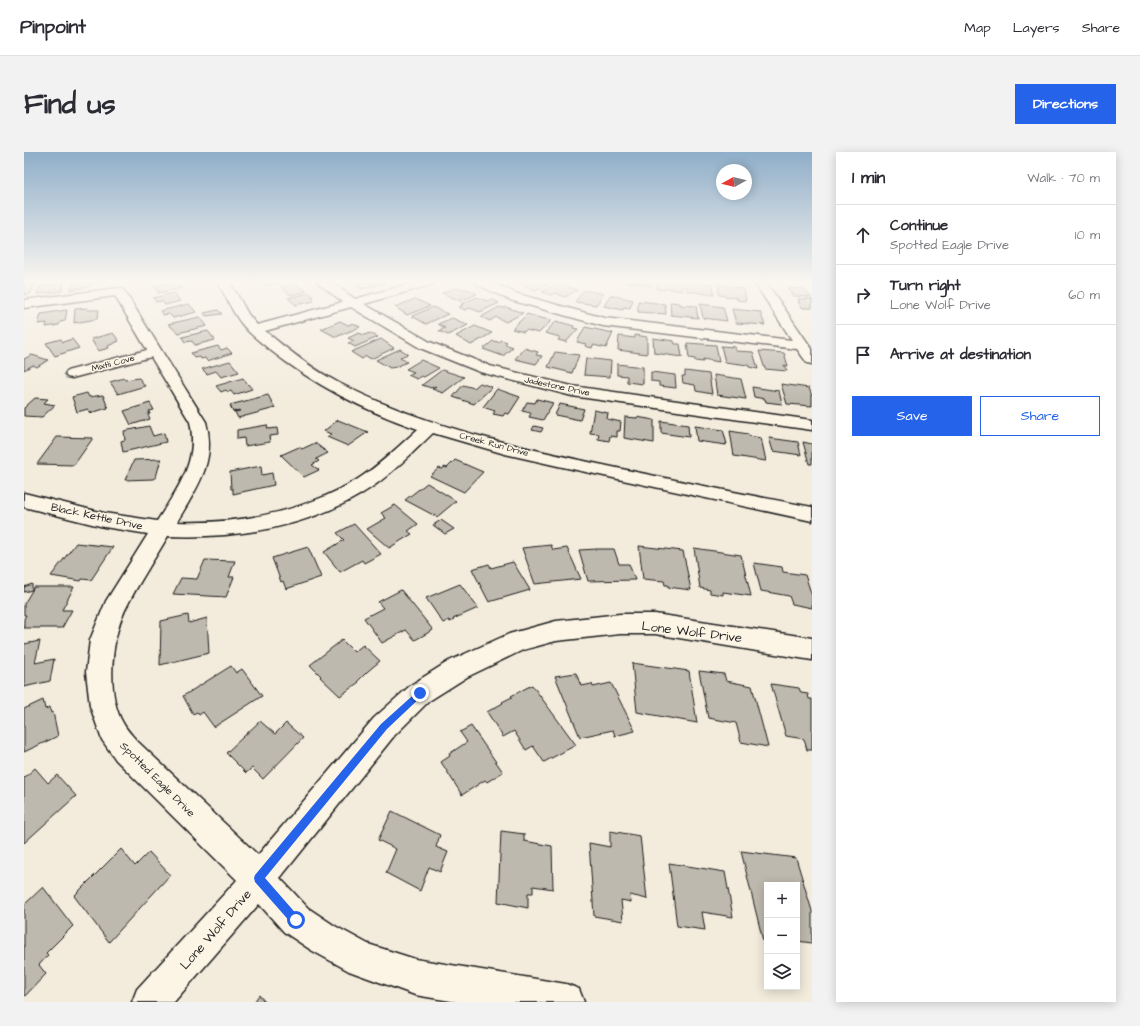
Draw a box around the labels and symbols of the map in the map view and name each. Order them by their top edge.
north arrow [716,164,752,200]
street label: Mixtli Cove [90,351,136,375]
street label: Jadestone Drive [523,373,591,400]
street label: Creek Run Drive [458,429,530,460]
street label: Black Kettle Drive [50,499,144,534]
street label: Lone Wolf Drive [641,617,743,647]
route end [411,684,429,702]
street label: Spotted Eagle Drive [116,738,199,821]
street label: Lone Wolf Drive [176,886,256,974]
route start [287,911,305,929]

